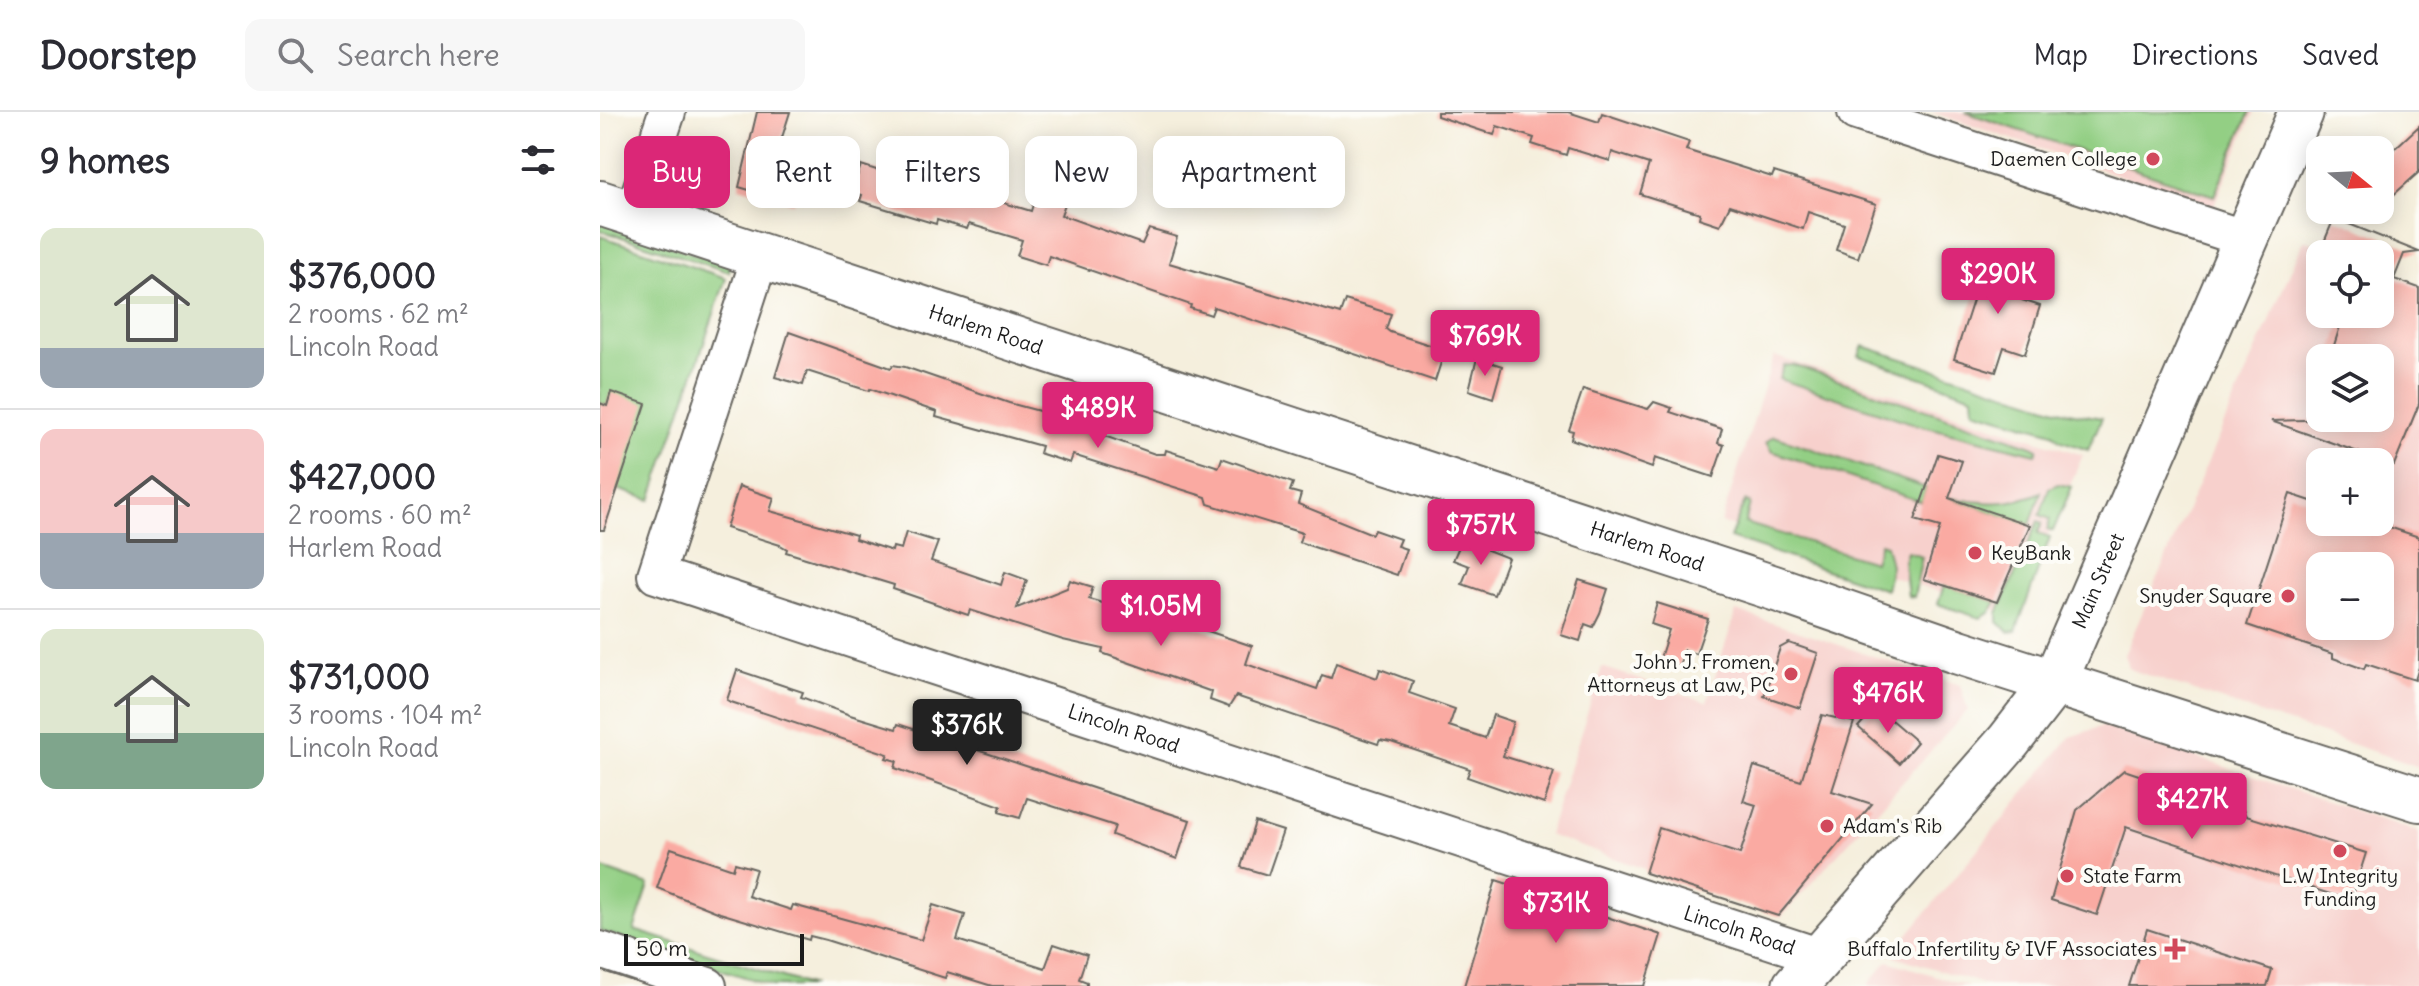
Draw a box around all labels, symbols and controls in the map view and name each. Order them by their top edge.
search box [245,19,805,91]
text: Doorstep [40,32,197,79]
icon: search [273,33,317,77]
text: Search here [337,36,500,74]
text: Map [2033,37,2088,73]
text: Directions [2132,37,2258,73]
text: Saved [2302,37,2379,73]
chip: Buy [624,136,730,208]
chip: Rent [746,136,860,208]
chip: Filters [876,136,1009,208]
chip: New [1025,136,1137,208]
chip: Apartment [1153,136,1345,208]
north arrow [2306,136,2394,224]
map controls [2306,136,2394,640]
icon: filters [516,138,560,182]
text: 9 homes [40,139,170,182]
place label: Daemen College [1990,146,2137,171]
marker: Daemen College [2144,150,2162,168]
button: locate [2306,240,2394,328]
pin: $290K [1942,248,2054,316]
text: $376,000 [288,254,436,297]
text: $290K [1960,257,2036,290]
icon: home [104,260,200,356]
text: 2 rooms · 62 m² [288,297,469,330]
street label: Harlem Road [926,299,1046,359]
pin: $769K [1429,310,1541,378]
text: $769K [1449,319,1521,352]
text: Lincoln Road [288,330,439,363]
button: layers [2306,344,2394,432]
pin: $489K [1042,382,1154,450]
text: $489K [1060,391,1136,424]
button: + [2306,448,2394,536]
text: $427,000 [288,455,436,498]
icon: home [104,461,200,557]
text: 2 rooms · 60 m² [288,498,472,531]
pin: $757K [1425,499,1537,567]
text: $757K [1446,508,1516,541]
street label: Harlem Road [1587,516,1708,576]
street label: Main Street [2066,529,2129,632]
text: Harlem Road [288,531,442,564]
place label: KeyBank [1991,540,2071,565]
marker: KeyBank [1966,544,1984,562]
button: − [2306,552,2394,640]
pin: $1.05M [1096,580,1226,648]
place label: Snyder Square [2139,583,2272,608]
marker: Snyder Square [2279,587,2297,605]
text: $1.05M [1120,589,1202,622]
place label: John J. Fromen, Attorneys at Law, PC [1587,649,1775,697]
text: $731,000 [288,655,430,698]
icon: home [104,661,200,757]
marker: John J. Fromen, Attorneys at Law, PC [1782,665,1800,683]
pin: $476K [1832,667,1944,735]
text: $476K [1852,676,1924,709]
text: 3 rooms · 104 m² [288,698,483,731]
street label: Lincoln Road [1065,698,1183,758]
pin: $376K [911,699,1023,767]
text: $376K [931,708,1003,741]
text: Lincoln Road [288,731,439,764]
pin: $427K [2136,773,2248,841]
text: $427K [2156,782,2228,815]
place label: Adam's Rib [1843,813,1942,838]
marker: Adam's Rib [1818,817,1836,835]
marker: L.W Integrity Funding [2331,842,2349,860]
place label: State Farm [2083,863,2182,888]
place label: L.W Integrity Funding [2282,863,2398,911]
marker: State Farm [2058,867,2076,885]
pin: $731K [1500,877,1612,945]
text: $731K [1522,886,1590,919]
street label: Lincoln Road [1681,900,1799,960]
scale bar [624,930,804,966]
text: 50 m [636,934,688,962]
place label: Buffalo Infertility & IVF Associates [1847,936,2157,961]
marker: Buffalo Infertility & IVF Associates [2164,938,2186,960]

